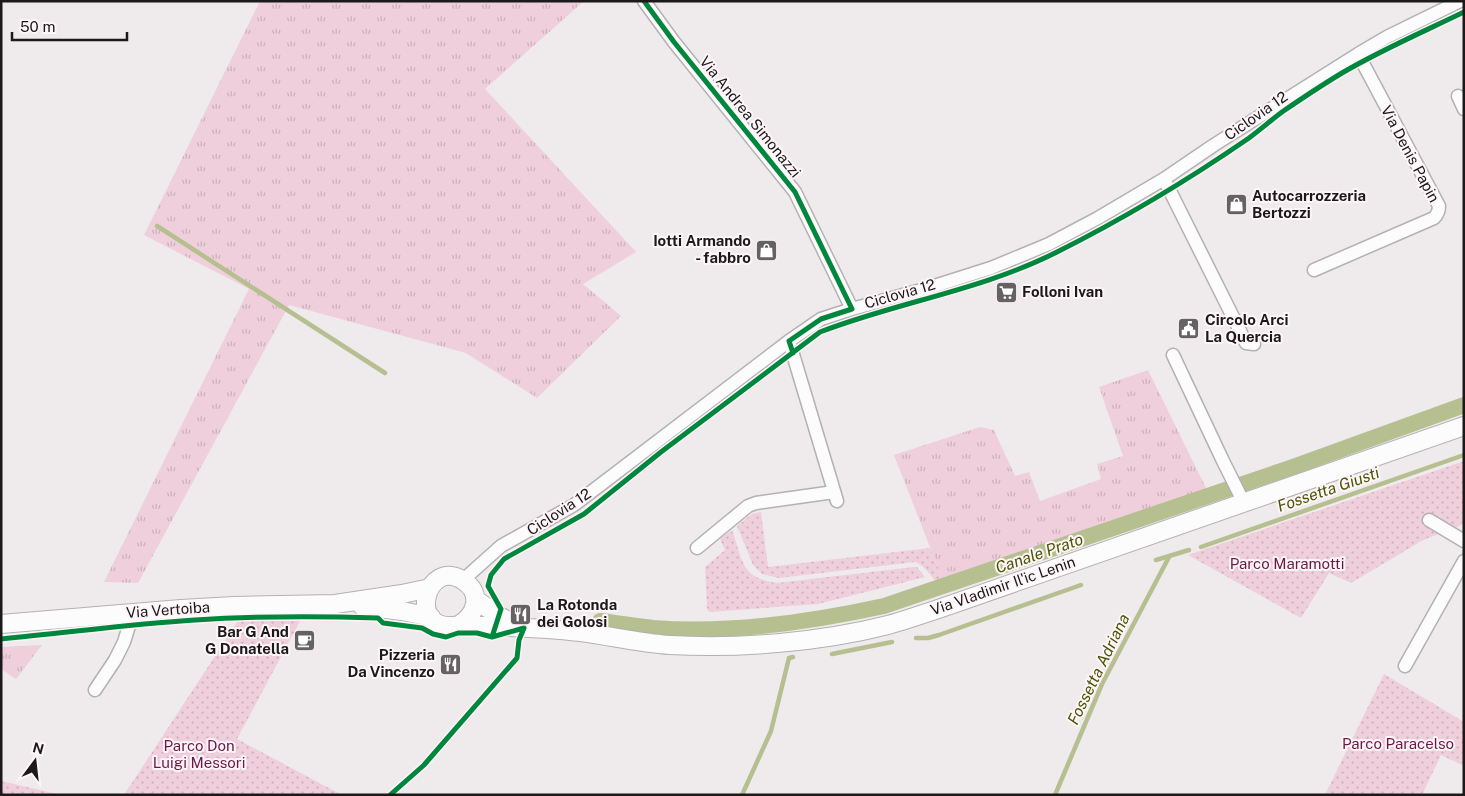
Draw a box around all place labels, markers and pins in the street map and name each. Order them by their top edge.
place label: Autocarrozzeria Bertozzi [1252,187,1366,221]
shop icon: Autocarrozzeria Bertozzi [1224,193,1248,217]
place label: Iotti Armando - fabbro [653,232,751,266]
shop icon: Iotti Armando - fabbro [755,238,779,262]
supermarket icon: Folloni Ivan [994,280,1018,304]
place label: Folloni Ivan [1022,283,1103,300]
place label: Circolo Arci La Quercia [1205,311,1288,345]
public building icon: Circolo Arci La Quercia [1177,317,1201,341]
place label: La Rotonda dei Golosi [537,596,617,630]
restaurant icon: La Rotonda dei Golosi [509,602,533,626]
place label: Bar G And G Donatella [205,623,289,657]
cafe icon: Bar G And G Donatella [293,629,317,653]
place label: Pizzeria Da Vincenzo [347,646,435,680]
restaurant icon: Pizzeria Da Vincenzo [439,652,463,676]

